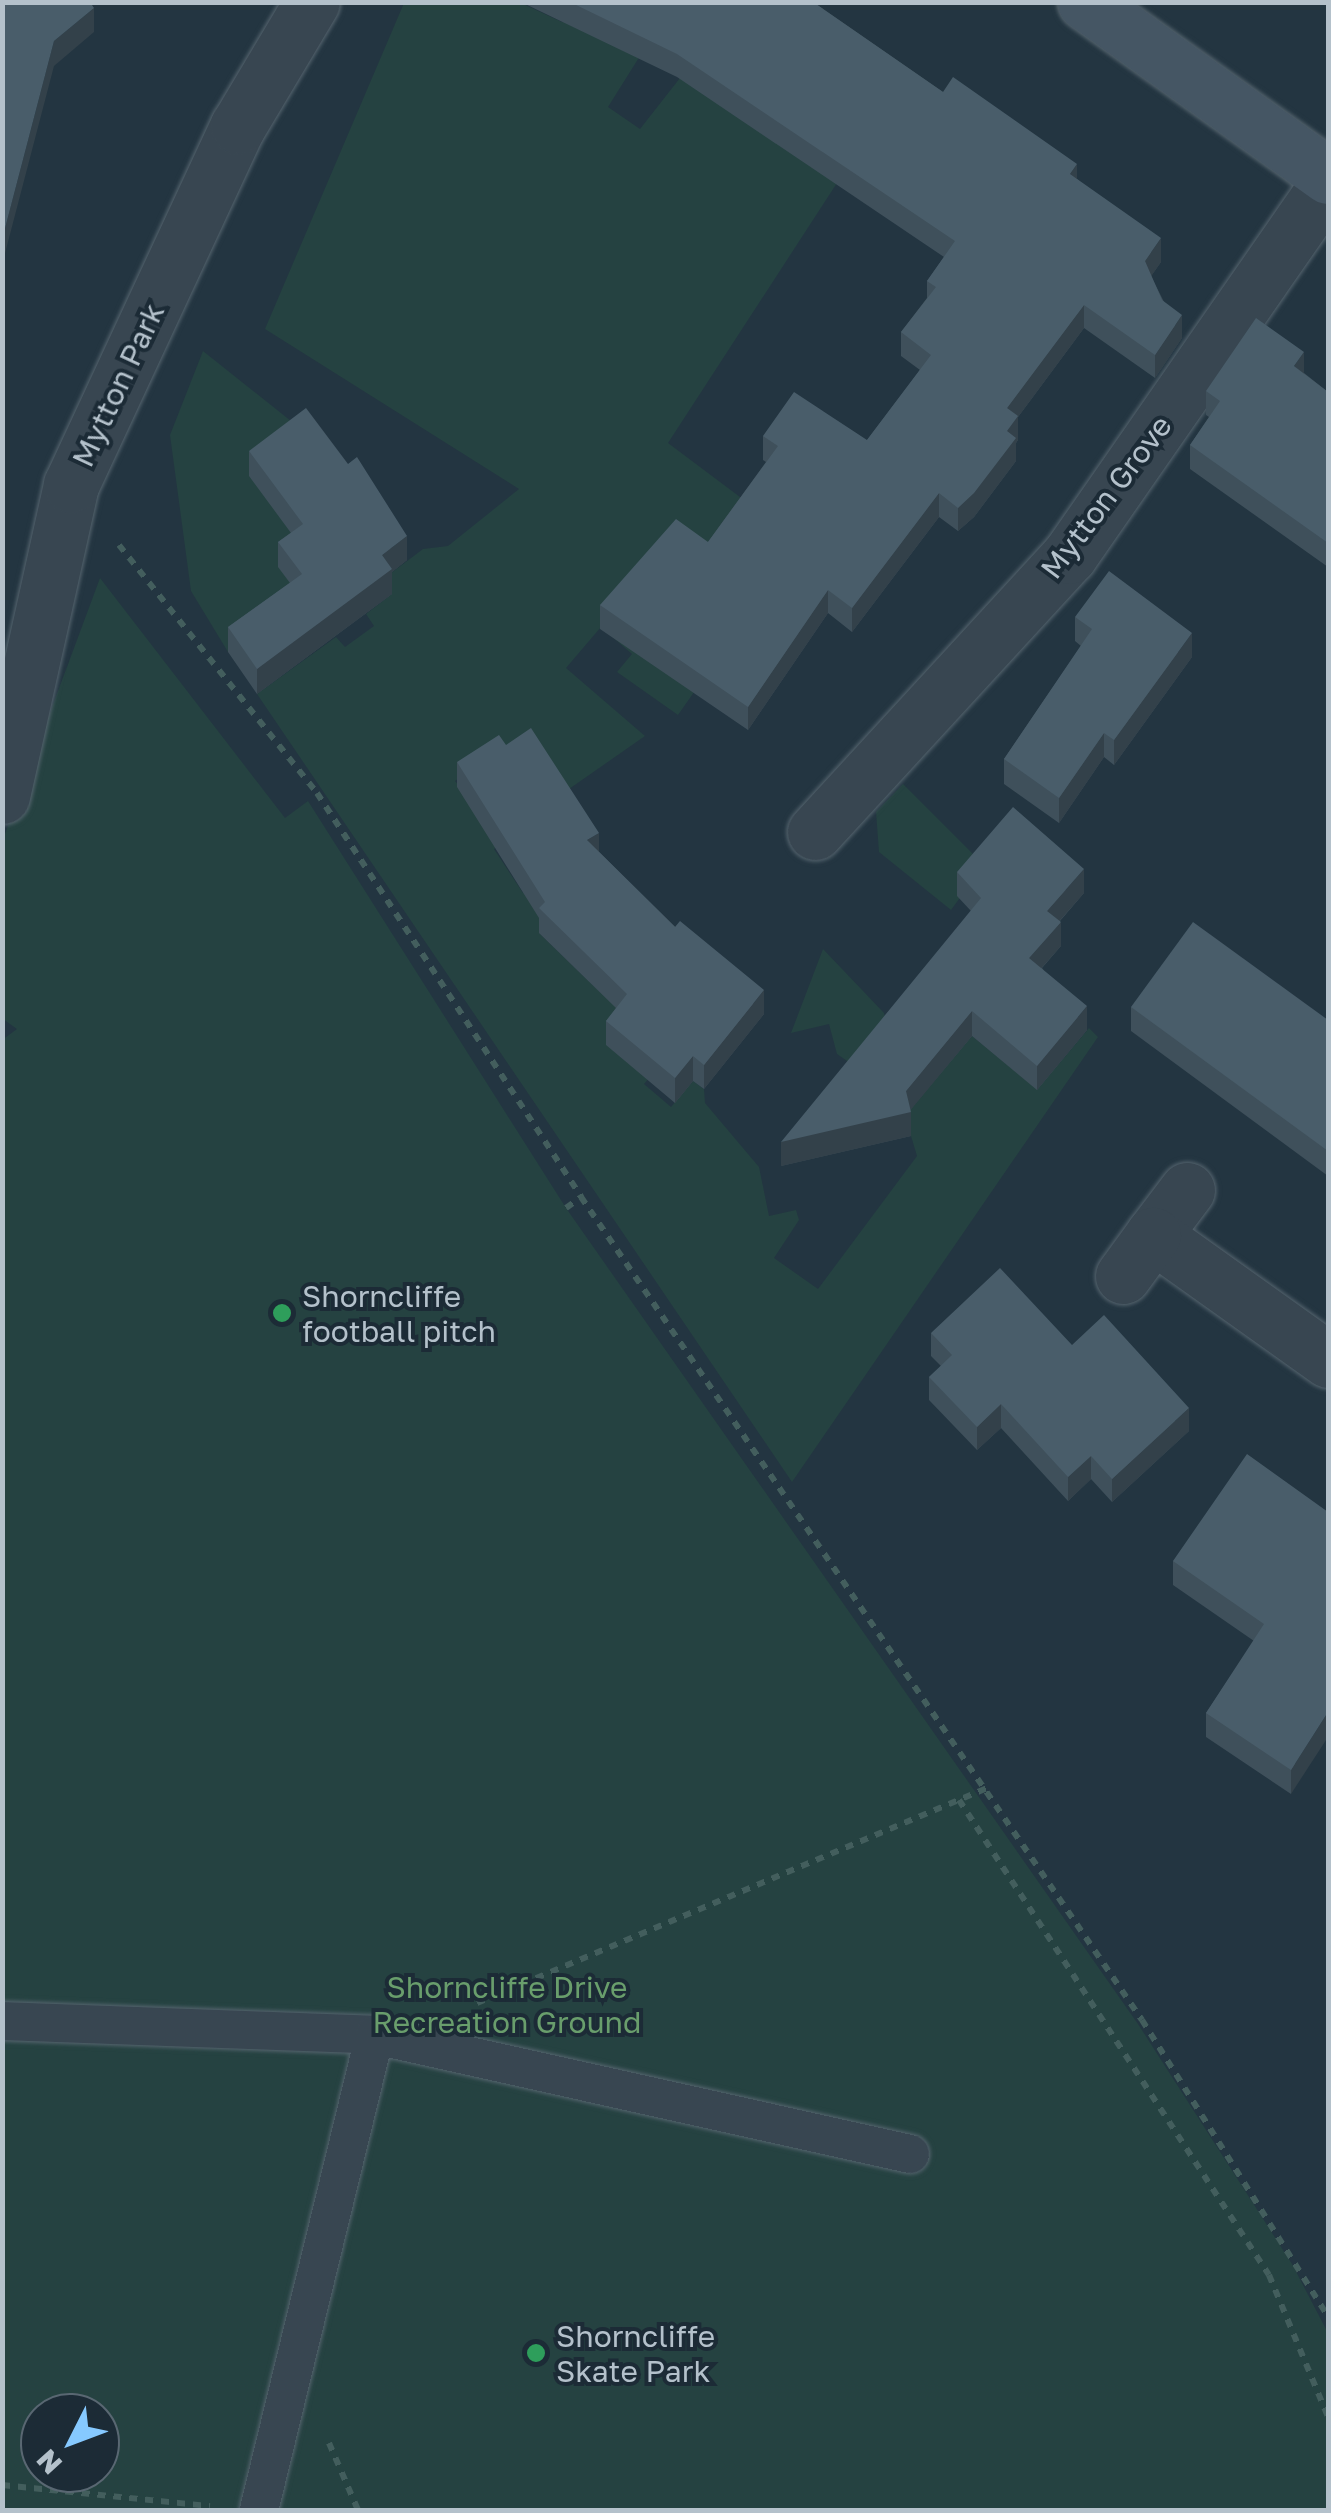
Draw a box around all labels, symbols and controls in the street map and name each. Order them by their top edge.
street label: Mytton Park [64,298,172,472]
street label: Mytton Grove [1033,408,1179,586]
place label: Shorncliffe football pitch [302,1278,496,1348]
marker: Shorncliffe football pitch [271,1302,293,1324]
park label: Shorncliffe Drive Recreation Ground [373,1969,641,2040]
place label: Shorncliffe Skate Park [556,2318,715,2388]
marker: Shorncliffe Skate Park [525,2342,547,2364]
north arrow [20,2393,120,2493]
text: N [29,2443,68,2481]

